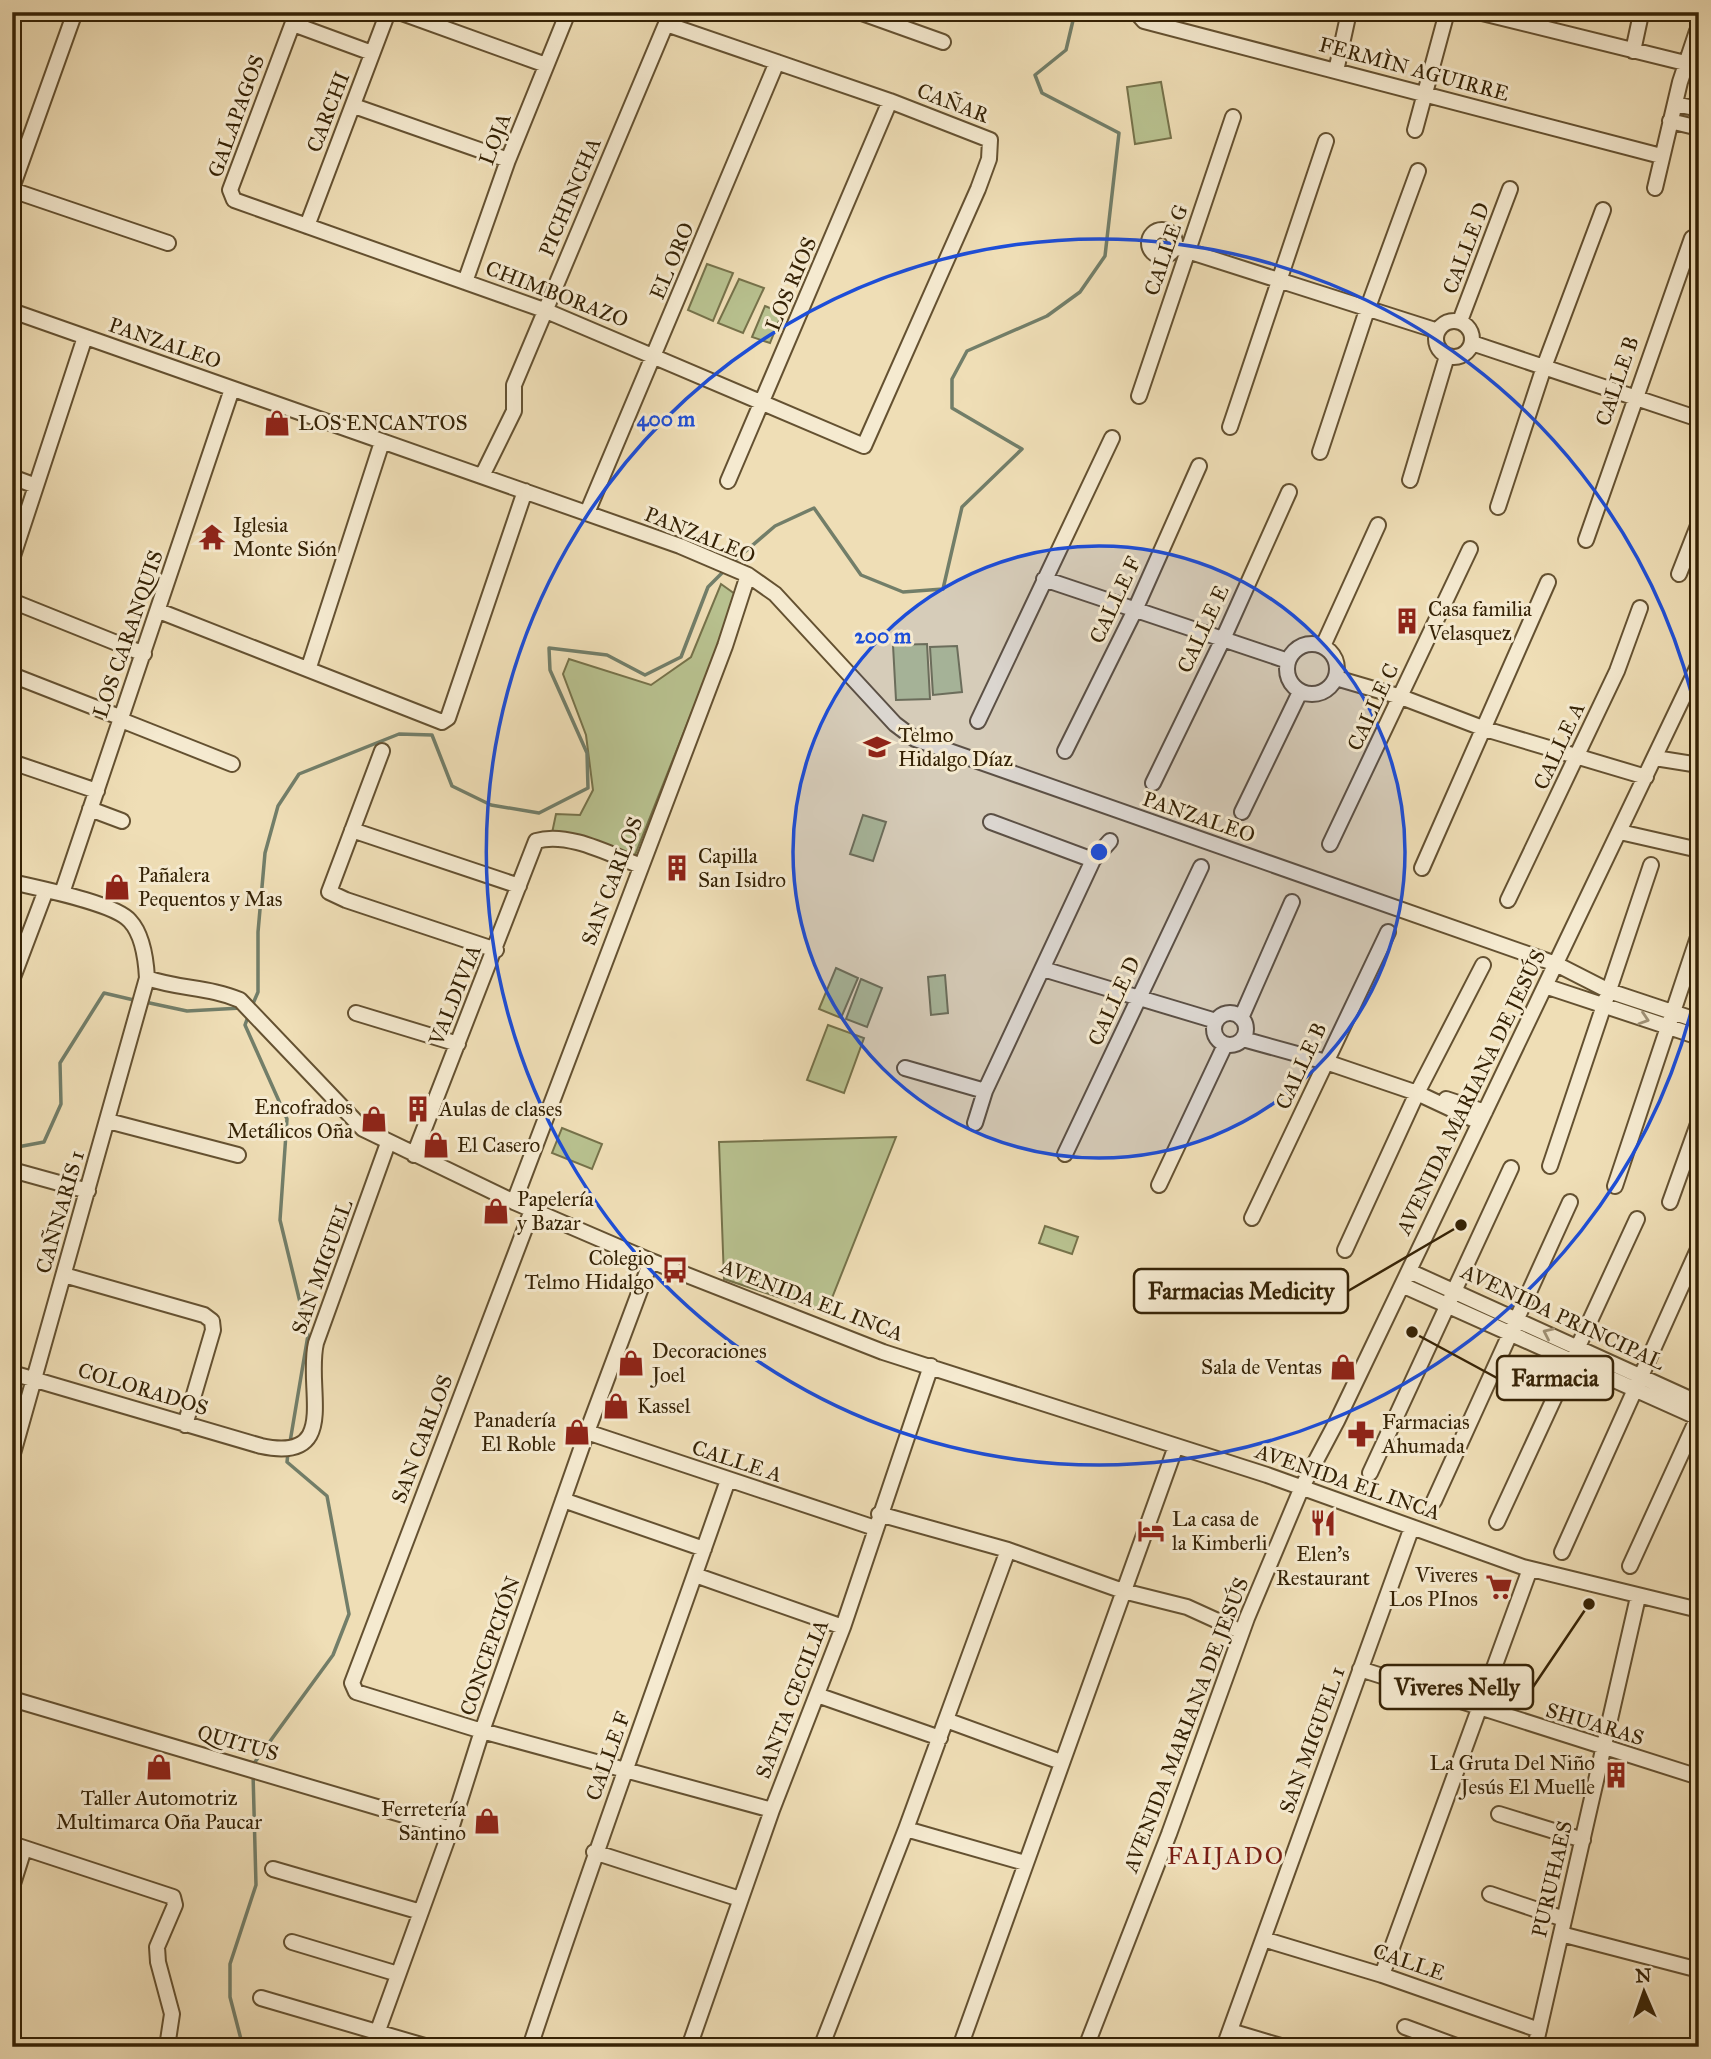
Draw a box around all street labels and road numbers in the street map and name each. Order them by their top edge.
street label: FERMÌN AGUIRRE [1316,30,1512,107]
street label: GALAPAGOS [202,51,270,181]
street label: CARCHI [301,68,355,156]
street label: CAÑAR [913,77,994,129]
street label: LOJA [473,109,517,169]
street label: PICHINCHA [533,134,607,260]
street label: CALLE D [1437,199,1495,297]
street label: CALLE G [1138,201,1194,299]
street label: EL ORO [644,219,700,303]
street label: LOS RIOS [760,233,822,335]
street label: CHIMBORAZO [482,255,632,333]
street label: PANZALEO [105,312,225,374]
street label: CALLE B [1590,333,1644,429]
street label: PANZALEO [641,501,759,569]
street label: LOS CARANQUIS [87,547,169,721]
street label: CALLE F [1084,552,1146,648]
street label: CALLE E [1171,581,1235,677]
street label: CALLE C [1341,659,1405,755]
street label: CALLE A [1528,698,1590,794]
street label: PANZALEO [1139,786,1259,848]
street label: SAN CARLOS [576,813,648,949]
street label: VALDIVIA [423,941,487,1050]
street label: AVENIDA MARIANA DE JESÚS [1389,945,1551,1240]
street label: CALLE D [1082,952,1146,1050]
street label: CALLE B [1270,1018,1332,1114]
street label: CAÑNARIS 1 [30,1147,90,1277]
street label: SAN MIGUEL [286,1196,359,1338]
street label: AVENIDA EL INCA [716,1253,907,1347]
street label: AVENIDA PRINCIPAL [1456,1258,1669,1376]
street label: COLORADOS [75,1357,211,1421]
street label: SAN CARLOS [386,1371,458,1507]
street label: CALLE A [689,1434,785,1488]
street label: AVENIDA EL INCA [1251,1438,1444,1526]
street label: CONCEPCIÓN [453,1572,526,1719]
street label: AVENIDA MARIANA DE JESÚS [1116,1573,1254,1877]
street label: SANTA CECILIA [750,1616,834,1782]
street label: SAN MIGUEL 1 [1273,1663,1351,1817]
street label: SHUARAS [1543,1697,1647,1751]
street label: CALLE F [580,1708,636,1804]
street label: QUITUS [194,1719,282,1767]
street label: PURUHAES [1526,1818,1578,1940]
street label: CALLE [1370,1938,1448,1986]

